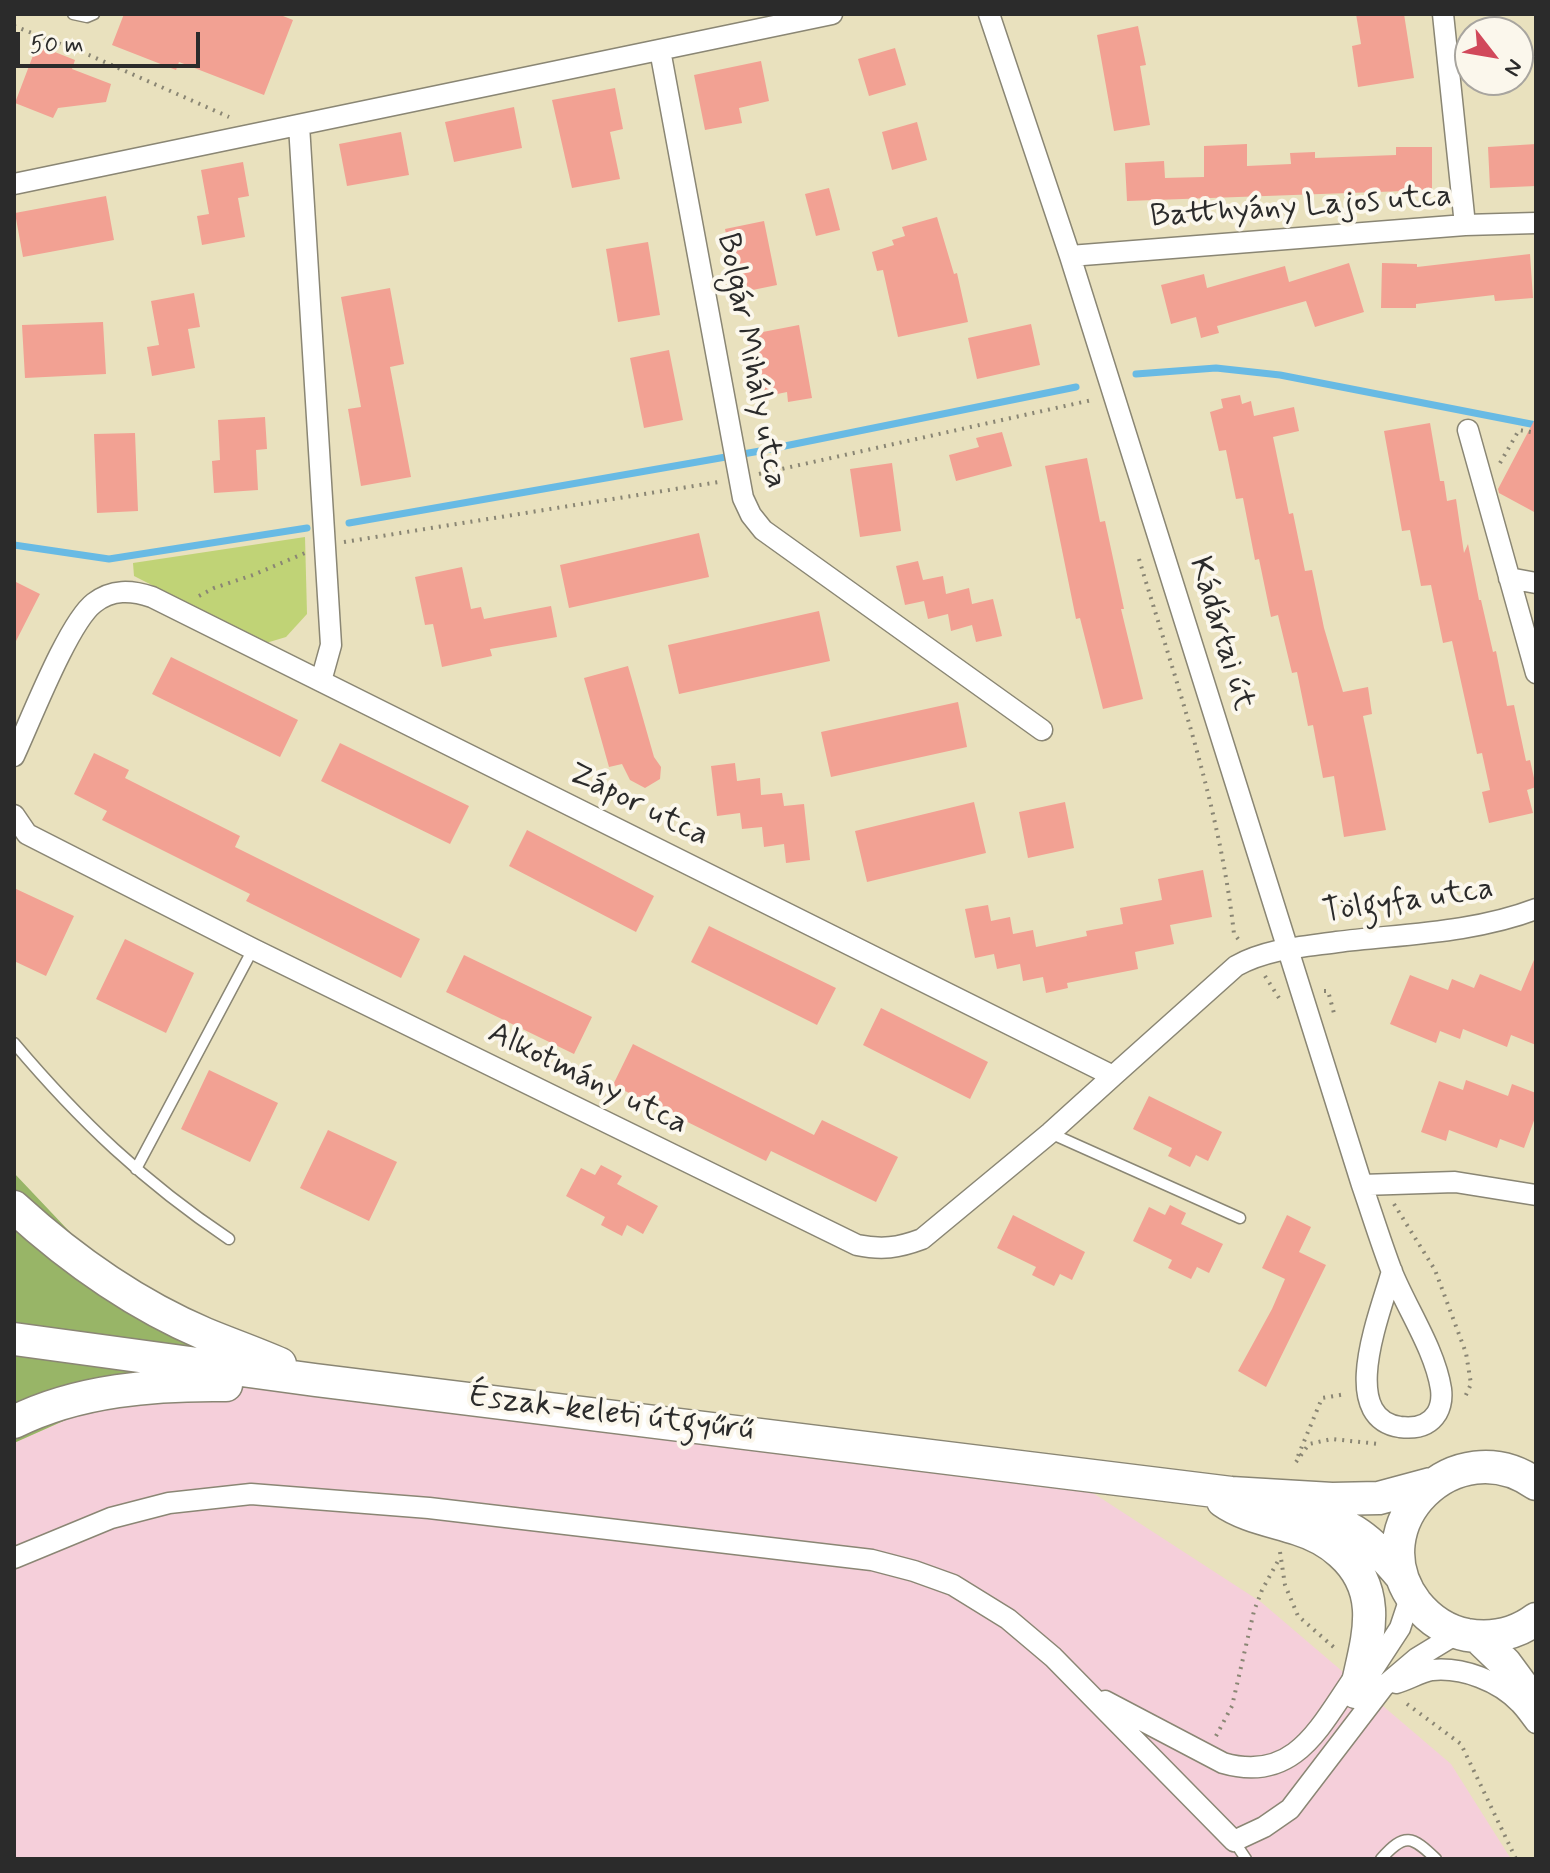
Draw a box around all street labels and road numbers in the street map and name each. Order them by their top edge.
street label: Batthyány Lajos utca [1149,178,1453,238]
street label: Bolgár Mihály utca [706,230,794,492]
street label: Kádártai út [1179,553,1261,715]
street label: Zápor utca [562,756,714,856]
street label: Tölgyfa utca [1320,871,1496,933]
street label: Alkotmány utca [481,1015,693,1145]
street label: Észak-keleti útgyűrű [467,1379,755,1451]

